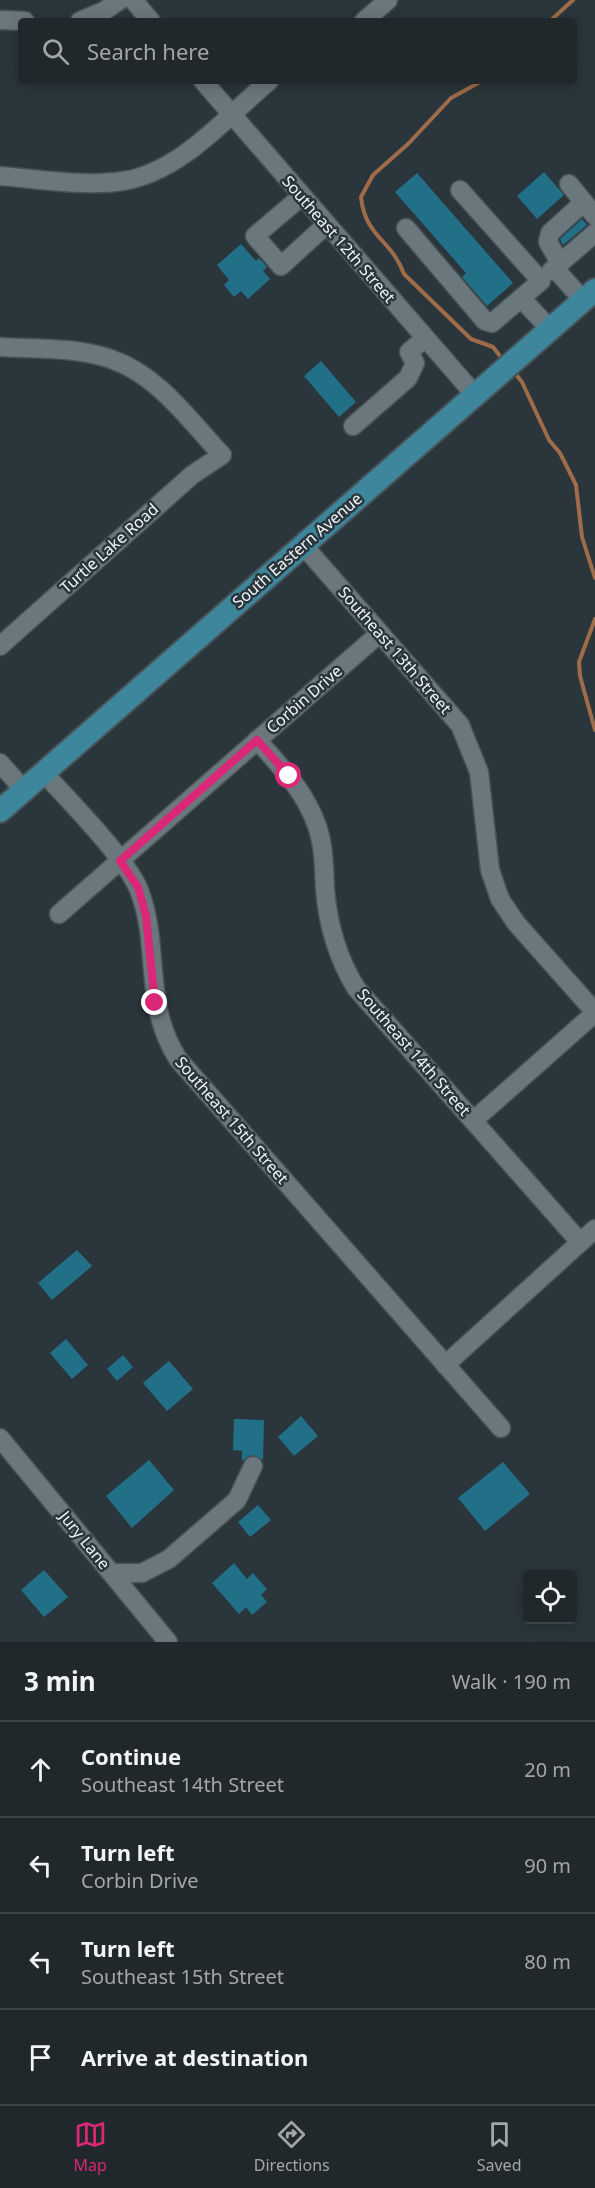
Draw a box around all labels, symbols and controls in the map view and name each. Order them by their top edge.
search box [18,18,577,84]
icon: search [39,35,72,68]
text: Search here [87,36,209,66]
street label: Southeast 12th Street [277,170,401,308]
street label: South Eastern Avenue [227,487,367,613]
street label: Turtle Lake Road [55,498,163,598]
street label: Southeast 13th Street [333,581,457,719]
street label: Corbin Drive [261,660,347,738]
route start [275,762,301,788]
street label: Southeast 14th Street [352,983,476,1121]
route end [141,989,167,1015]
street label: Southeast 15th Street [170,1051,294,1189]
street label: Jury Lane [53,1505,115,1574]
map controls [523,1570,577,1624]
button: locate [523,1570,577,1624]
text: 3 min [24,1663,96,1699]
text: Walk · 190 m [452,1668,571,1695]
text: Continue [81,1741,181,1771]
icon: ahead [24,1753,57,1786]
text: 20 m [524,1756,571,1783]
text: Southeast 14th Street [81,1771,284,1798]
text: Turn left [81,1837,175,1867]
icon: left [24,1849,57,1882]
text: 90 m [524,1852,571,1879]
text: Corbin Drive [81,1867,198,1894]
text: Turn left [81,1933,175,1963]
icon: left [24,1945,57,1978]
text: 80 m [524,1948,571,1975]
text: Southeast 15th Street [81,1963,284,1990]
icon: arrive [24,2041,57,2074]
text: Arrive at destination [81,2042,308,2072]
tab: Map [73,2118,107,2176]
tab: Directions [254,2118,330,2176]
tab: Saved [477,2118,521,2176]

